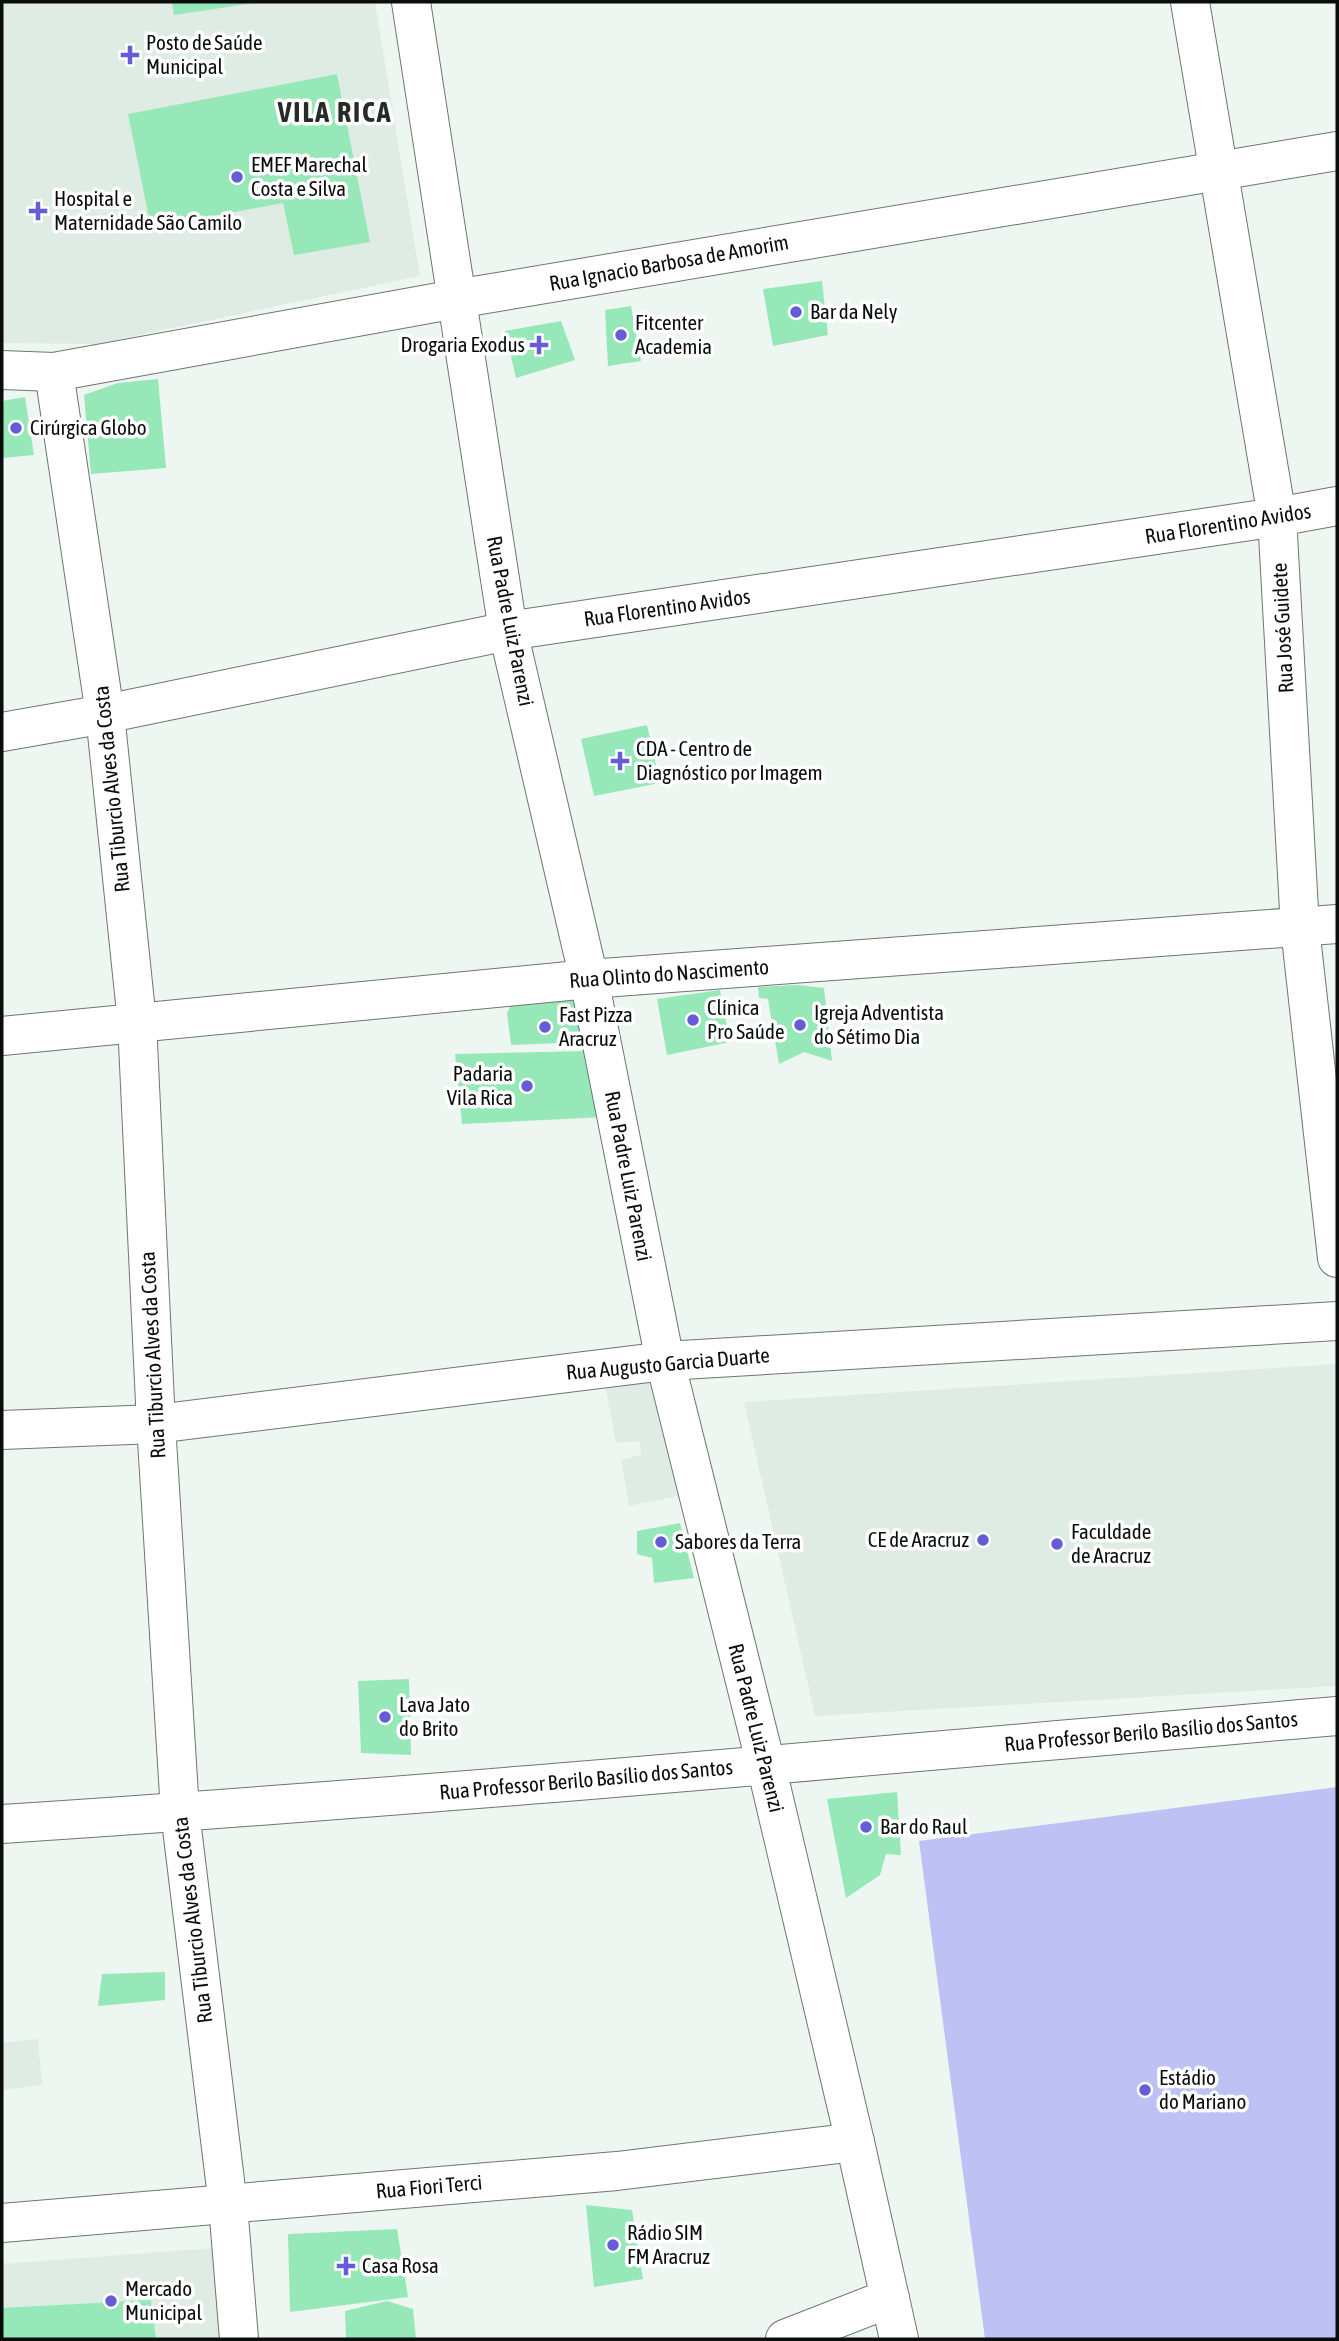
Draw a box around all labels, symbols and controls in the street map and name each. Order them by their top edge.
place label: Posto de Saúde Municipal [146,30,263,78]
marker: Posto de Saúde Municipal [120,45,140,65]
district label: VILA RICA [277,96,392,128]
place label: EMEF Marechal Costa e Silva [251,152,367,200]
marker: EMEF Marechal Costa e Silva [229,169,245,185]
place label: Hospital e Maternidade São Camilo [54,186,242,234]
marker: Hospital e Maternidade São Camilo [28,201,48,221]
street label: Rua Ignacio Barbosa de Amorim [547,229,790,295]
place label: Bar da Nely [810,299,898,323]
marker: Bar da Nely [788,304,804,320]
place label: Fitcenter Academia [635,310,712,358]
marker: Fitcenter Academia [613,327,629,343]
place label: Drogaria Exodus [401,332,525,356]
marker: Drogaria Exodus [531,337,547,353]
place label: Cirúrgica Globo [30,415,147,439]
marker: Cirúrgica Globo [8,420,24,436]
street label: Rua Florentino Avidos [1143,498,1313,548]
street label: Rua Padre Luiz Parenzi [483,534,539,708]
street label: Rua José Guidete [1267,562,1297,694]
street label: Rua Florentino Avidos [582,583,752,631]
street label: Rua Tiburcio Alves da Costa [88,685,134,894]
place label: CDA - Centro de Diagnóstico por Imagem [636,736,823,784]
marker: CDA - Centro de Diagnóstico por Imagem [610,751,630,771]
street label: Rua Olinto do Nascimento [568,954,770,992]
place label: Clínica Pro Saúde [707,995,784,1043]
place label: Igreja Adventista do Sétimo Dia [814,1000,944,1048]
place label: Fast Pizza Aracruz [559,1002,633,1050]
marker: Clínica Pro Saúde [685,1012,701,1028]
marker: Igreja Adventista do Sétimo Dia [792,1017,808,1033]
marker: Fast Pizza Aracruz [537,1019,553,1035]
place label: Padaria Vila Rica [447,1061,513,1109]
marker: Padaria Vila Rica [519,1078,535,1094]
street label: Rua Padre Luiz Parenzi [601,1089,657,1263]
street label: Rua Tiburcio Alves da Costa [135,1251,169,1459]
street label: Rua Augusto Garcia Duarte [565,1342,771,1384]
place label: Faculdade de Aracruz [1071,1519,1151,1567]
place label: CE de Aracruz [868,1527,969,1551]
place label: Sabores da Terra [675,1529,801,1553]
marker: CE de Aracruz [975,1532,991,1548]
marker: Sabores da Terra [653,1534,669,1550]
marker: Faculdade de Aracruz [1049,1536,1065,1552]
street label: Rua Padre Luiz Parenzi [724,1641,790,1815]
place label: Lava Jato do Brito [399,1692,470,1740]
street label: Rua Professor Berilo Basílio dos Santos [1003,1706,1299,1756]
marker: Lava Jato do Brito [377,1709,393,1725]
street label: Rua Professor Berilo Basílio dos Santos [438,1754,734,1804]
place label: Bar do Raul [880,1814,968,1838]
street label: Rua Tiburcio Alves da Costa [167,1816,217,2025]
marker: Bar do Raul [858,1819,874,1835]
place label: Estádio do Mariano [1159,2065,1246,2113]
marker: Estádio do Mariano [1137,2082,1153,2098]
street label: Rua Fiori Terci [375,2169,483,2203]
place label: Rádio SIM FM Aracruz [627,2220,710,2268]
marker: Rádio SIM FM Aracruz [605,2237,621,2253]
place label: Casa Rosa [362,2253,439,2277]
marker: Casa Rosa [336,2256,356,2276]
place label: Mercado Municipal [125,2276,203,2324]
marker: Mercado Municipal [103,2293,119,2309]

